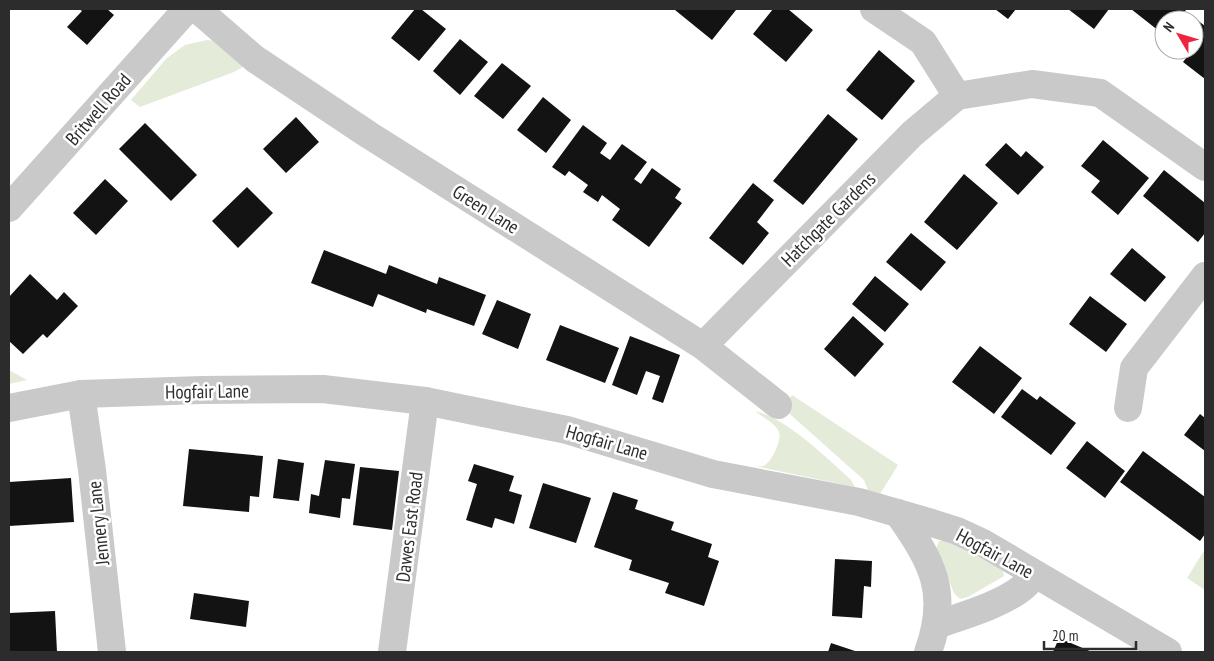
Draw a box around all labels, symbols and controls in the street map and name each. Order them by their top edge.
north arrow [1154,10,1204,60]
text: N [1159,18,1178,36]
street label: Britwell Road [60,68,136,150]
street label: Hatchgate Gardens [776,167,880,271]
street label: Green Lane [448,179,524,239]
street label: Hogfair Lane [165,378,249,404]
street label: Hogfair Lane [563,419,651,465]
street label: Dawes East Road [390,471,428,583]
street label: Jennery Lane [82,480,114,567]
street label: Hogfair Lane [952,523,1038,583]
scale bar [1044,618,1136,650]
text: 20 m [1052,626,1078,645]

